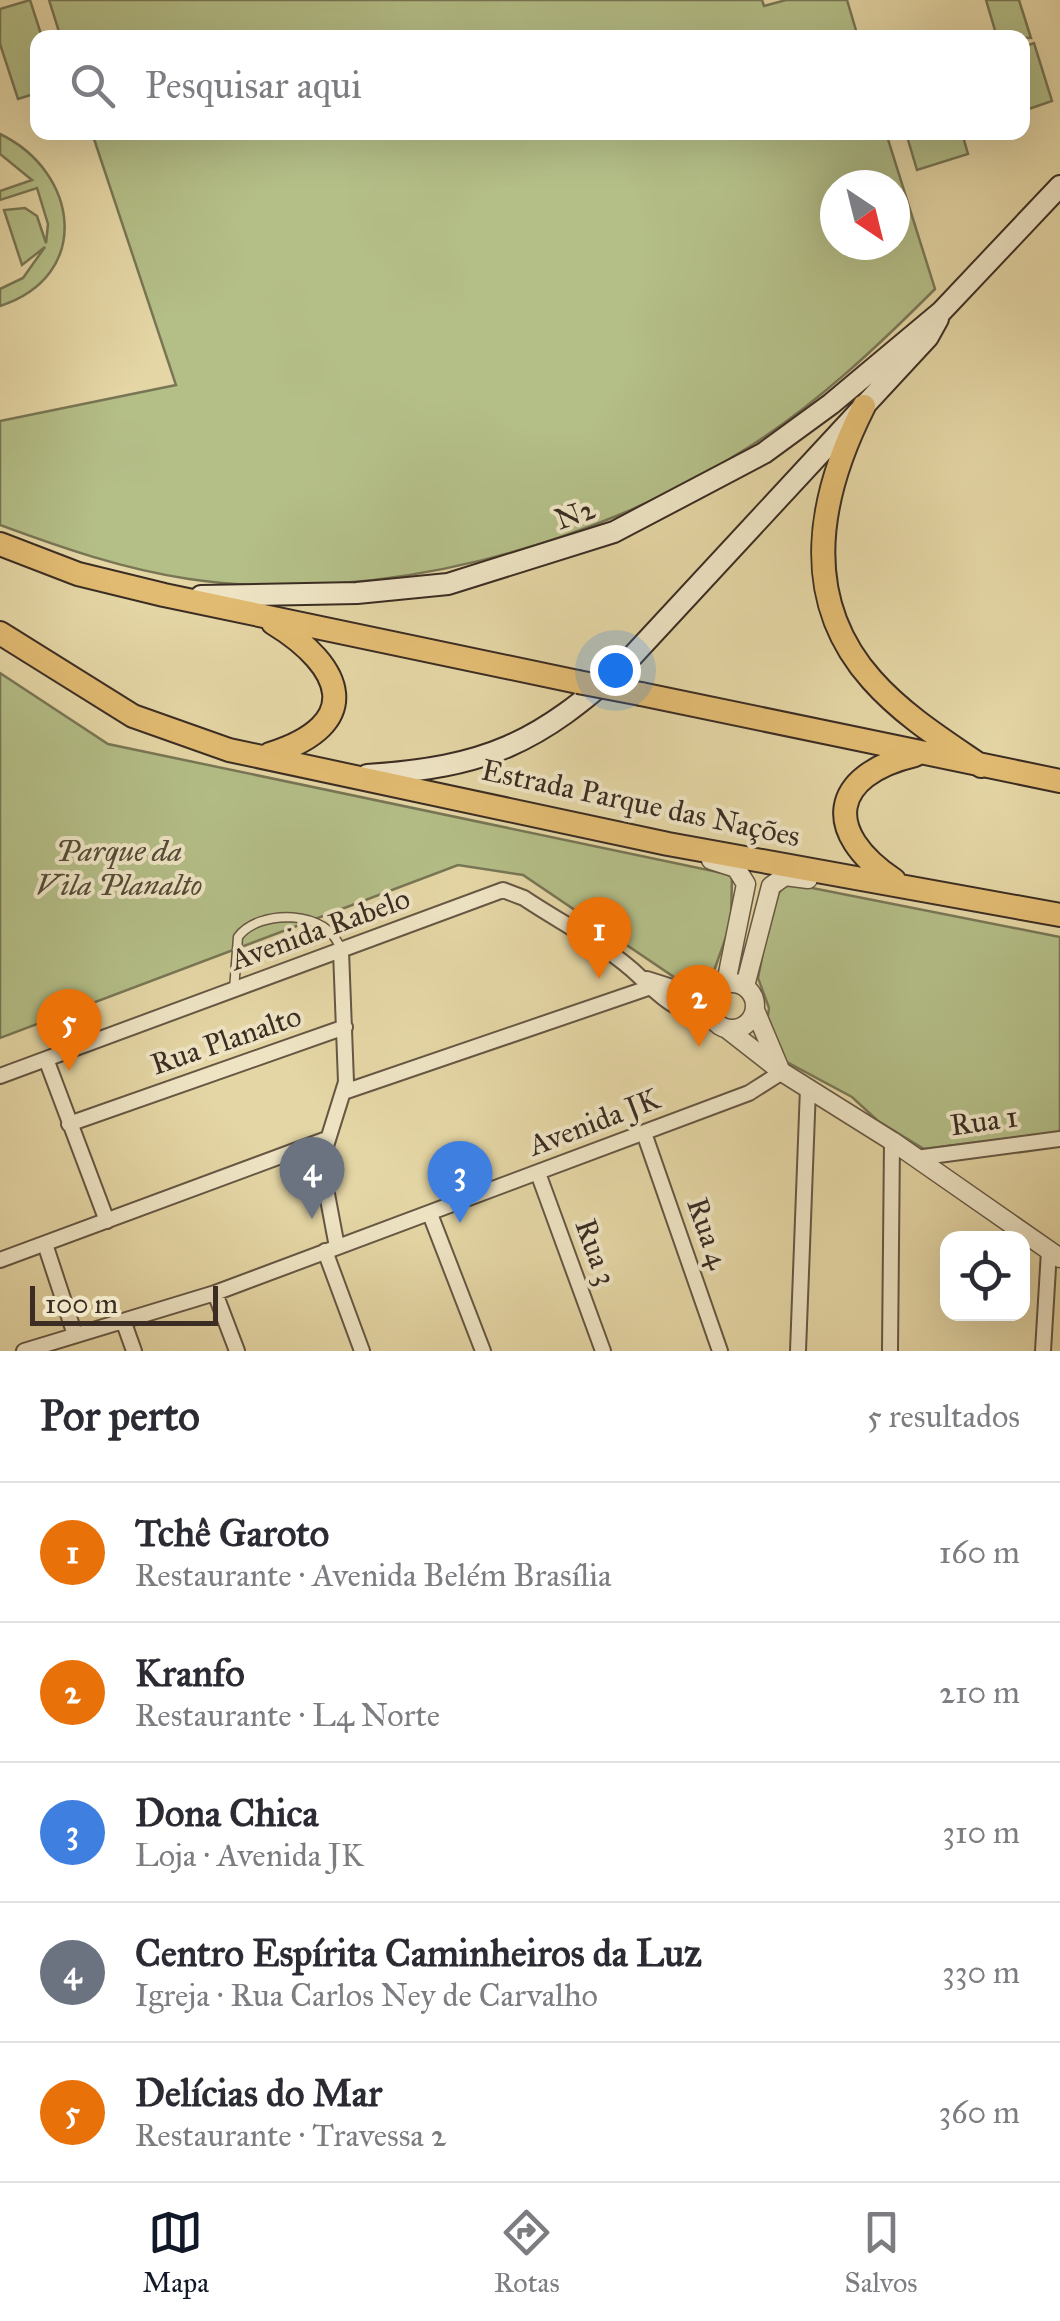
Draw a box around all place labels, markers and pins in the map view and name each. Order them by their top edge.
pin: 1 [566,896,632,979]
pin: 2 [666,964,732,1047]
pin: 5 [36,988,102,1071]
pin: 4 [280,1136,344,1219]
pin: 3 [428,1140,492,1223]

